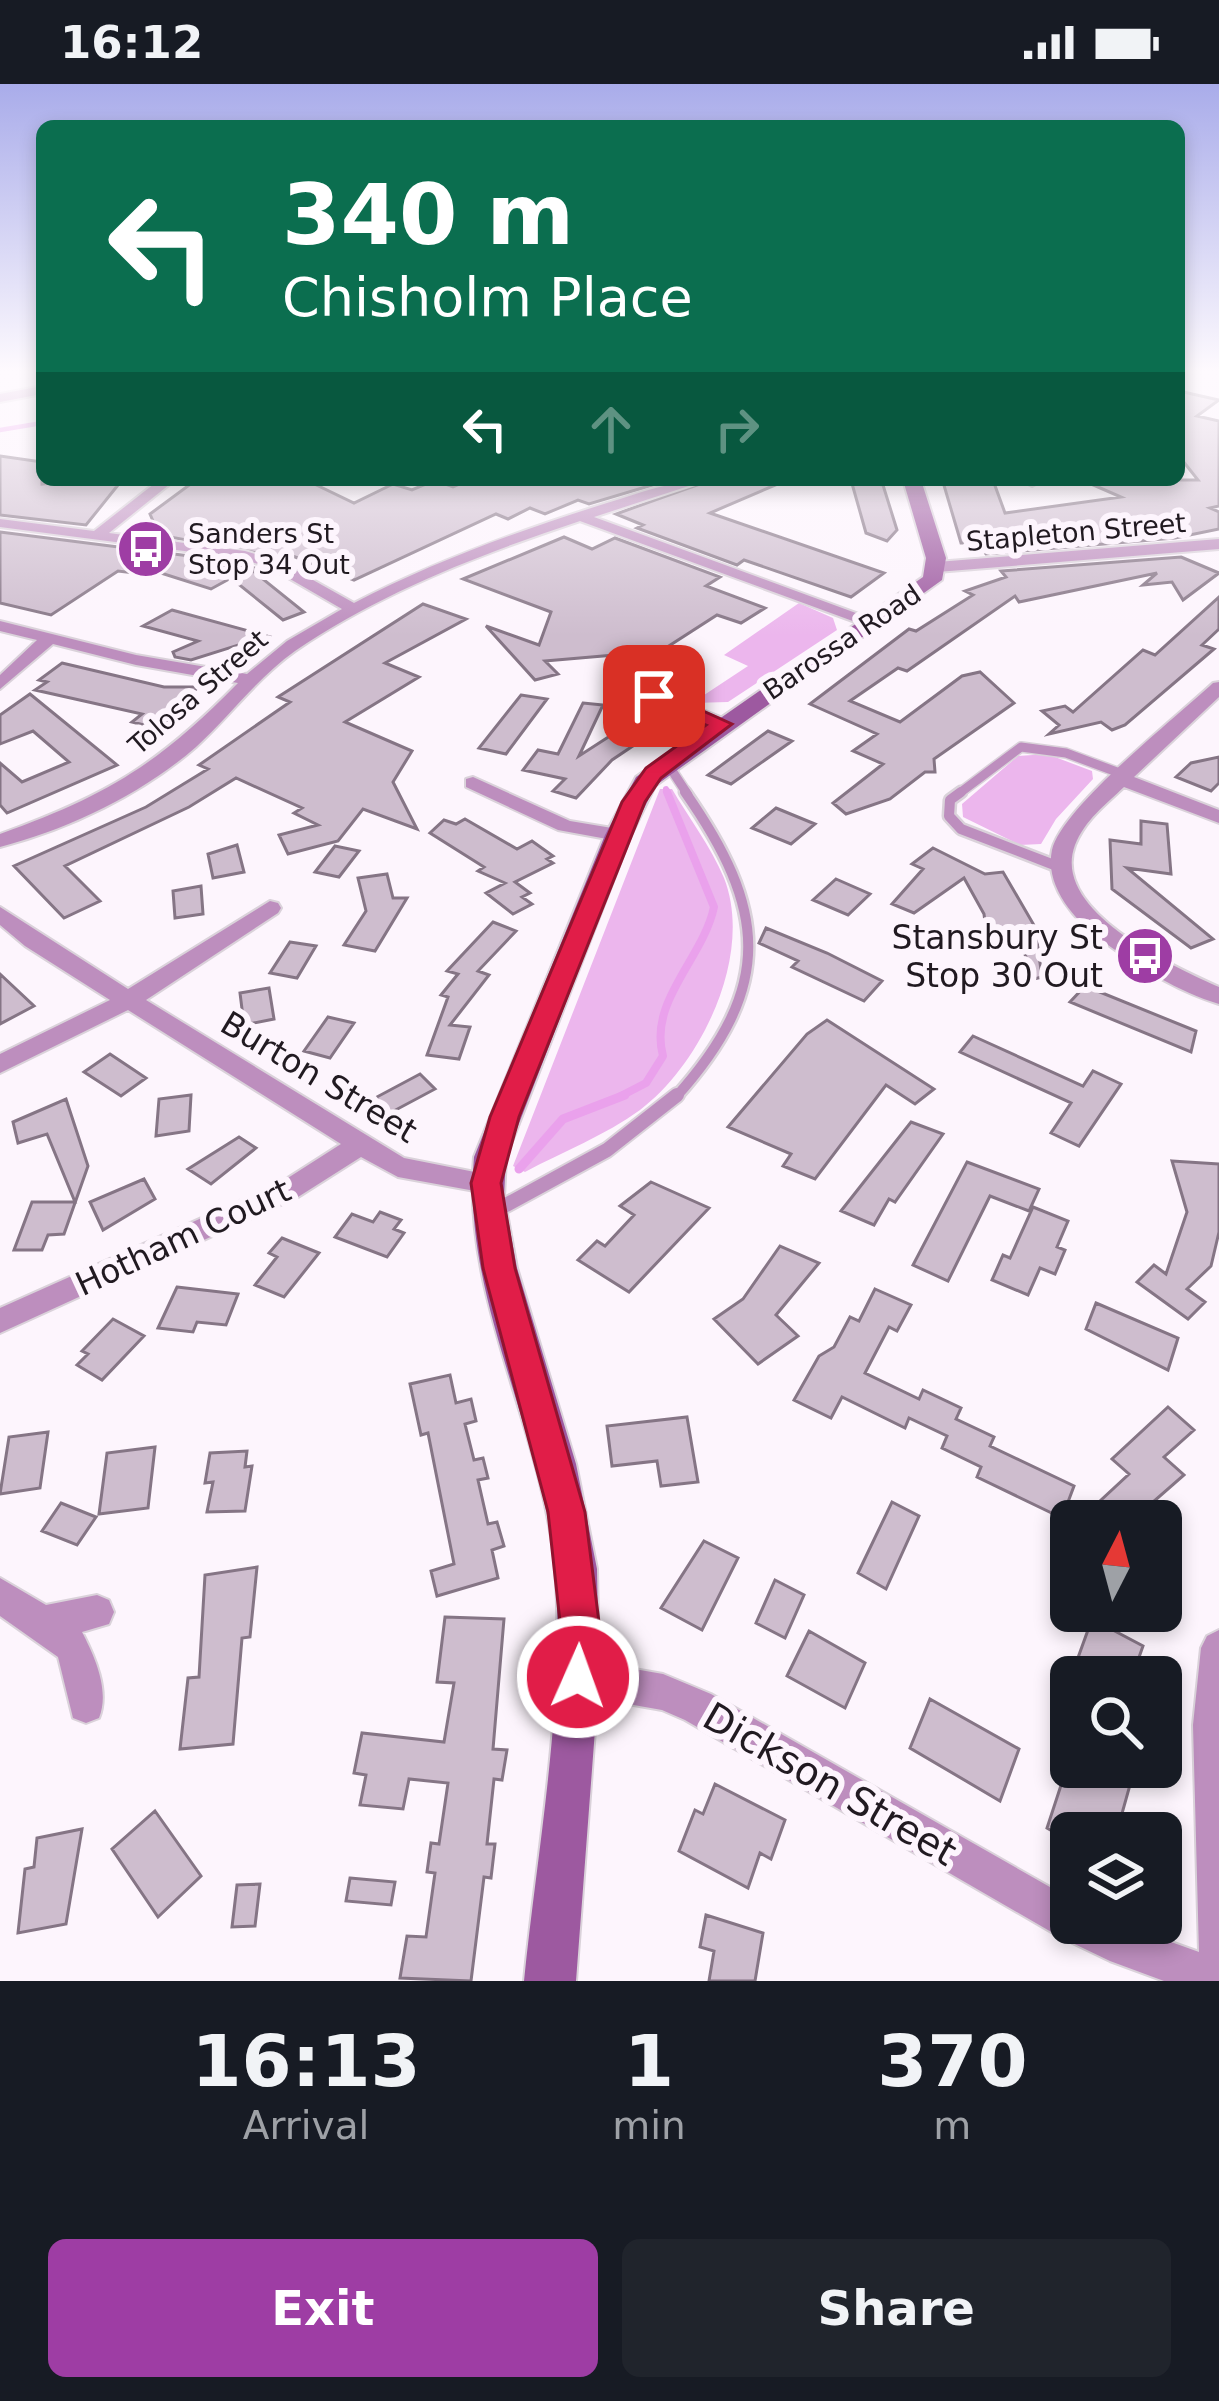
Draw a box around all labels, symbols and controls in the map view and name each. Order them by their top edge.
text: 16:12 [60,16,203,69]
text: 340 m [282,166,574,264]
icon: left [84,168,240,324]
text: Chisholm Place [282,266,693,329]
icon: left [452,396,518,462]
icon: ahead [578,396,644,462]
icon: right [704,396,770,462]
street label: Stapleton Street [965,507,1187,557]
bus stop icon: Sanders St Stop 34 Out [115,518,177,580]
place label: Sanders St Stop 34 Out [188,518,350,580]
street label: Barossa Road [757,578,927,706]
street label: Tolosa Street [122,623,274,761]
pin [603,645,705,747]
icon: arrive [621,663,687,729]
place label: Stansbury St Stop 30 Out [891,918,1103,995]
bus stop icon: Stansbury St Stop 30 Out [1114,925,1176,987]
street label: Burton Street [214,1003,424,1151]
street label: Hotham Court [69,1170,297,1304]
north arrow [1050,1500,1182,1632]
map controls [1050,1500,1182,1944]
position arrow [515,1614,641,1740]
button: search [1050,1656,1182,1788]
street label: Dickson Street [695,1693,965,1875]
button: layers [1050,1812,1182,1944]
text: 16:13 [191,2019,421,2103]
text: 1 [624,2019,674,2103]
text: 370 [877,2019,1027,2103]
text: Arrival [243,2103,369,2148]
text: min [612,2103,686,2148]
text: m [933,2103,971,2148]
button: Exit [48,2239,598,2377]
button: Share [622,2239,1171,2377]

